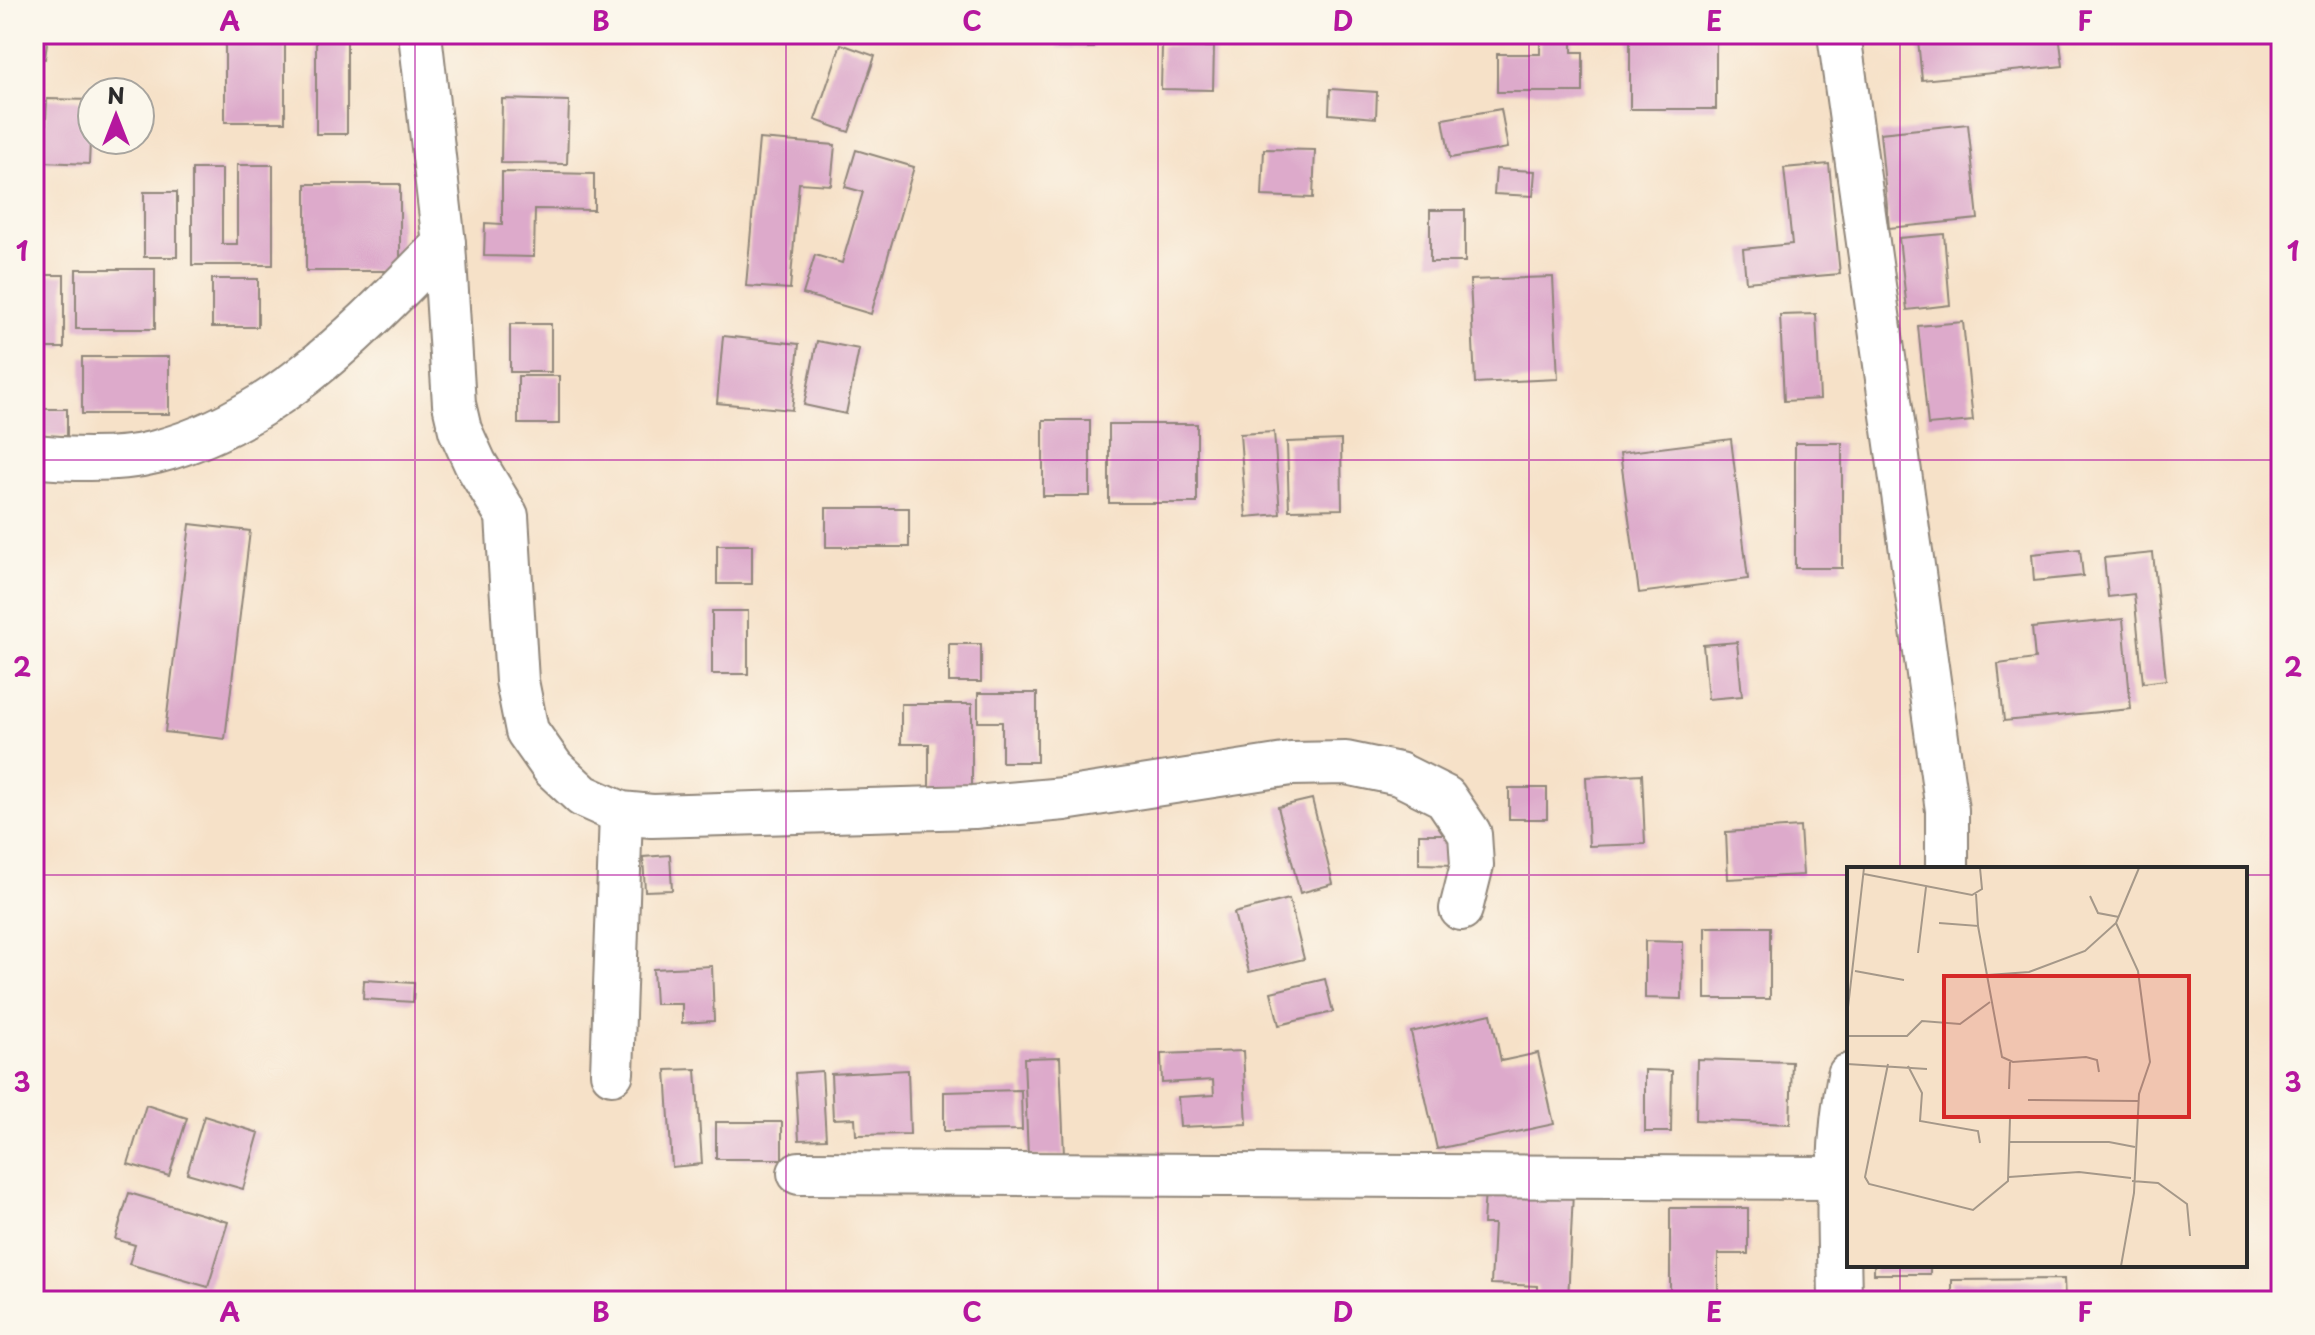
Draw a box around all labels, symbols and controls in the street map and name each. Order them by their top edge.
text: A [220,1,240,40]
text: B [592,1,610,40]
text: C [962,1,982,40]
text: D [1333,1,1353,40]
text: E [1706,1,1722,40]
text: F [2077,1,2093,40]
north arrow [76,76,156,156]
text: N [107,78,125,111]
text: 1 [16,231,28,270]
text: 1 [2287,231,2299,270]
text: 2 [13,647,31,686]
text: 2 [2284,647,2302,686]
inset map [1847,867,2247,1267]
text: 3 [13,1062,31,1101]
text: 3 [2284,1062,2302,1101]
text: A [220,1292,240,1331]
text: B [592,1292,610,1331]
text: C [962,1292,982,1331]
text: D [1333,1292,1353,1331]
text: E [1706,1292,1722,1331]
text: F [2077,1292,2093,1331]

